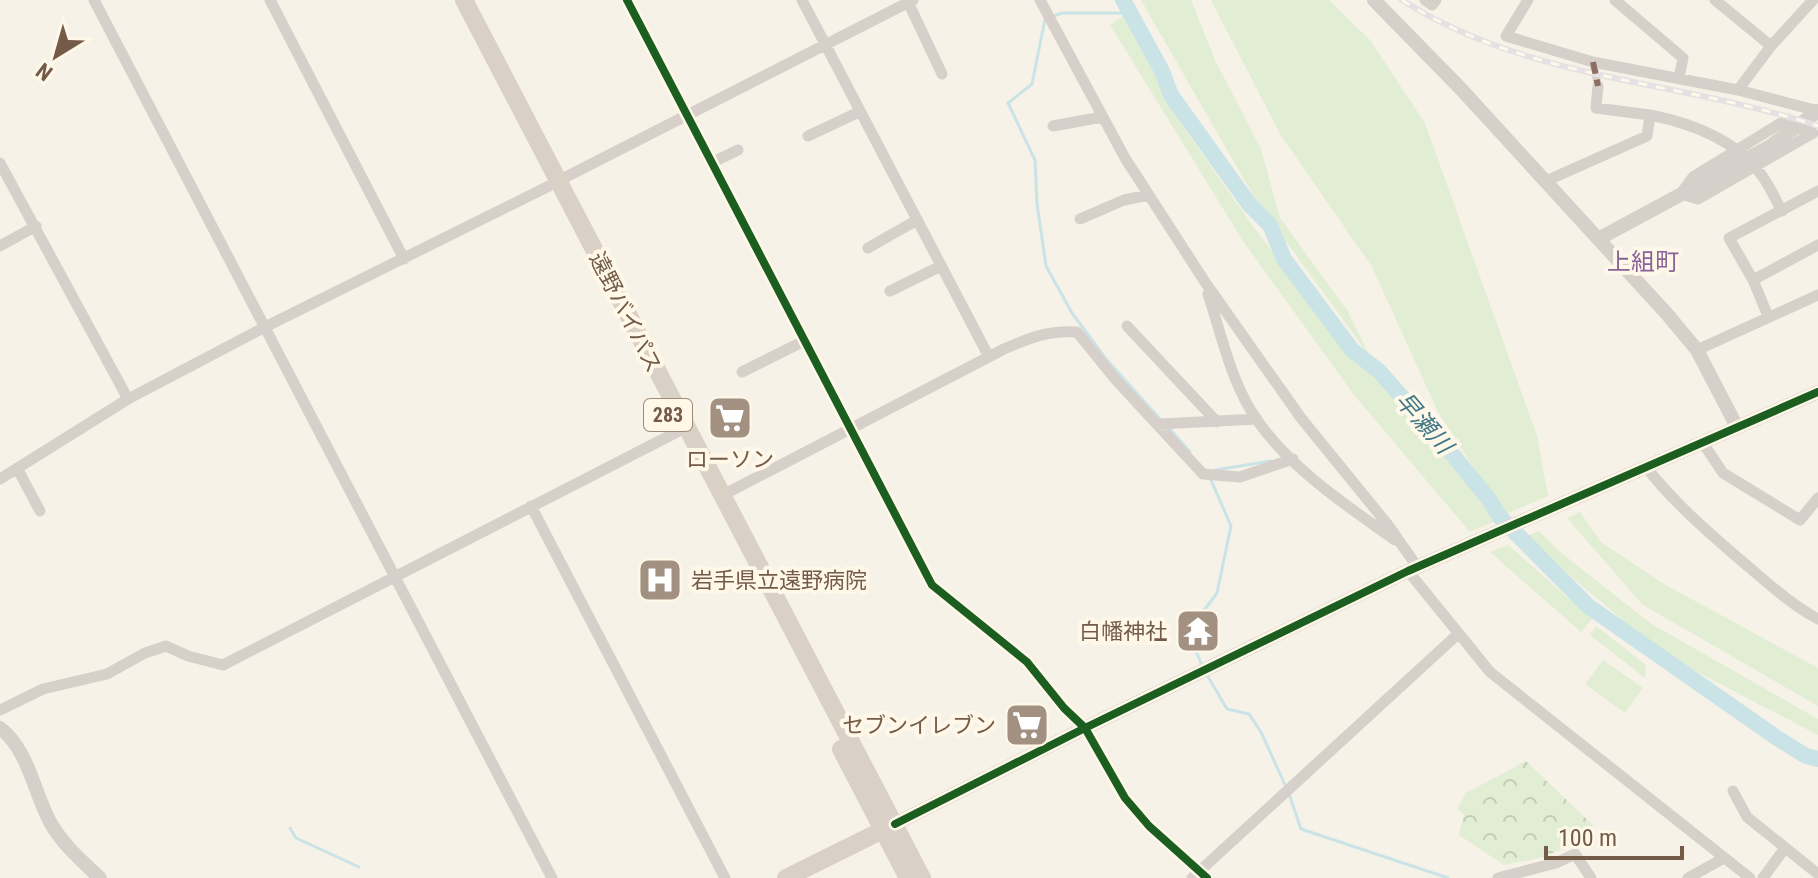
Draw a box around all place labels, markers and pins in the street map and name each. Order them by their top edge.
supermarket icon: ローソン [706,394,754,442]
place label: ローソン [686,447,774,472]
hospital icon: 岩手県立遠野病院 [636,556,684,604]
place label: 岩手県立遠野病院 [691,568,867,593]
temple icon: 白幡神社 [1174,607,1222,655]
place label: 白幡神社 [1079,619,1167,644]
supermarket icon: セブンイレブン [1003,701,1051,749]
place label: セブンイレブン [842,713,996,738]

